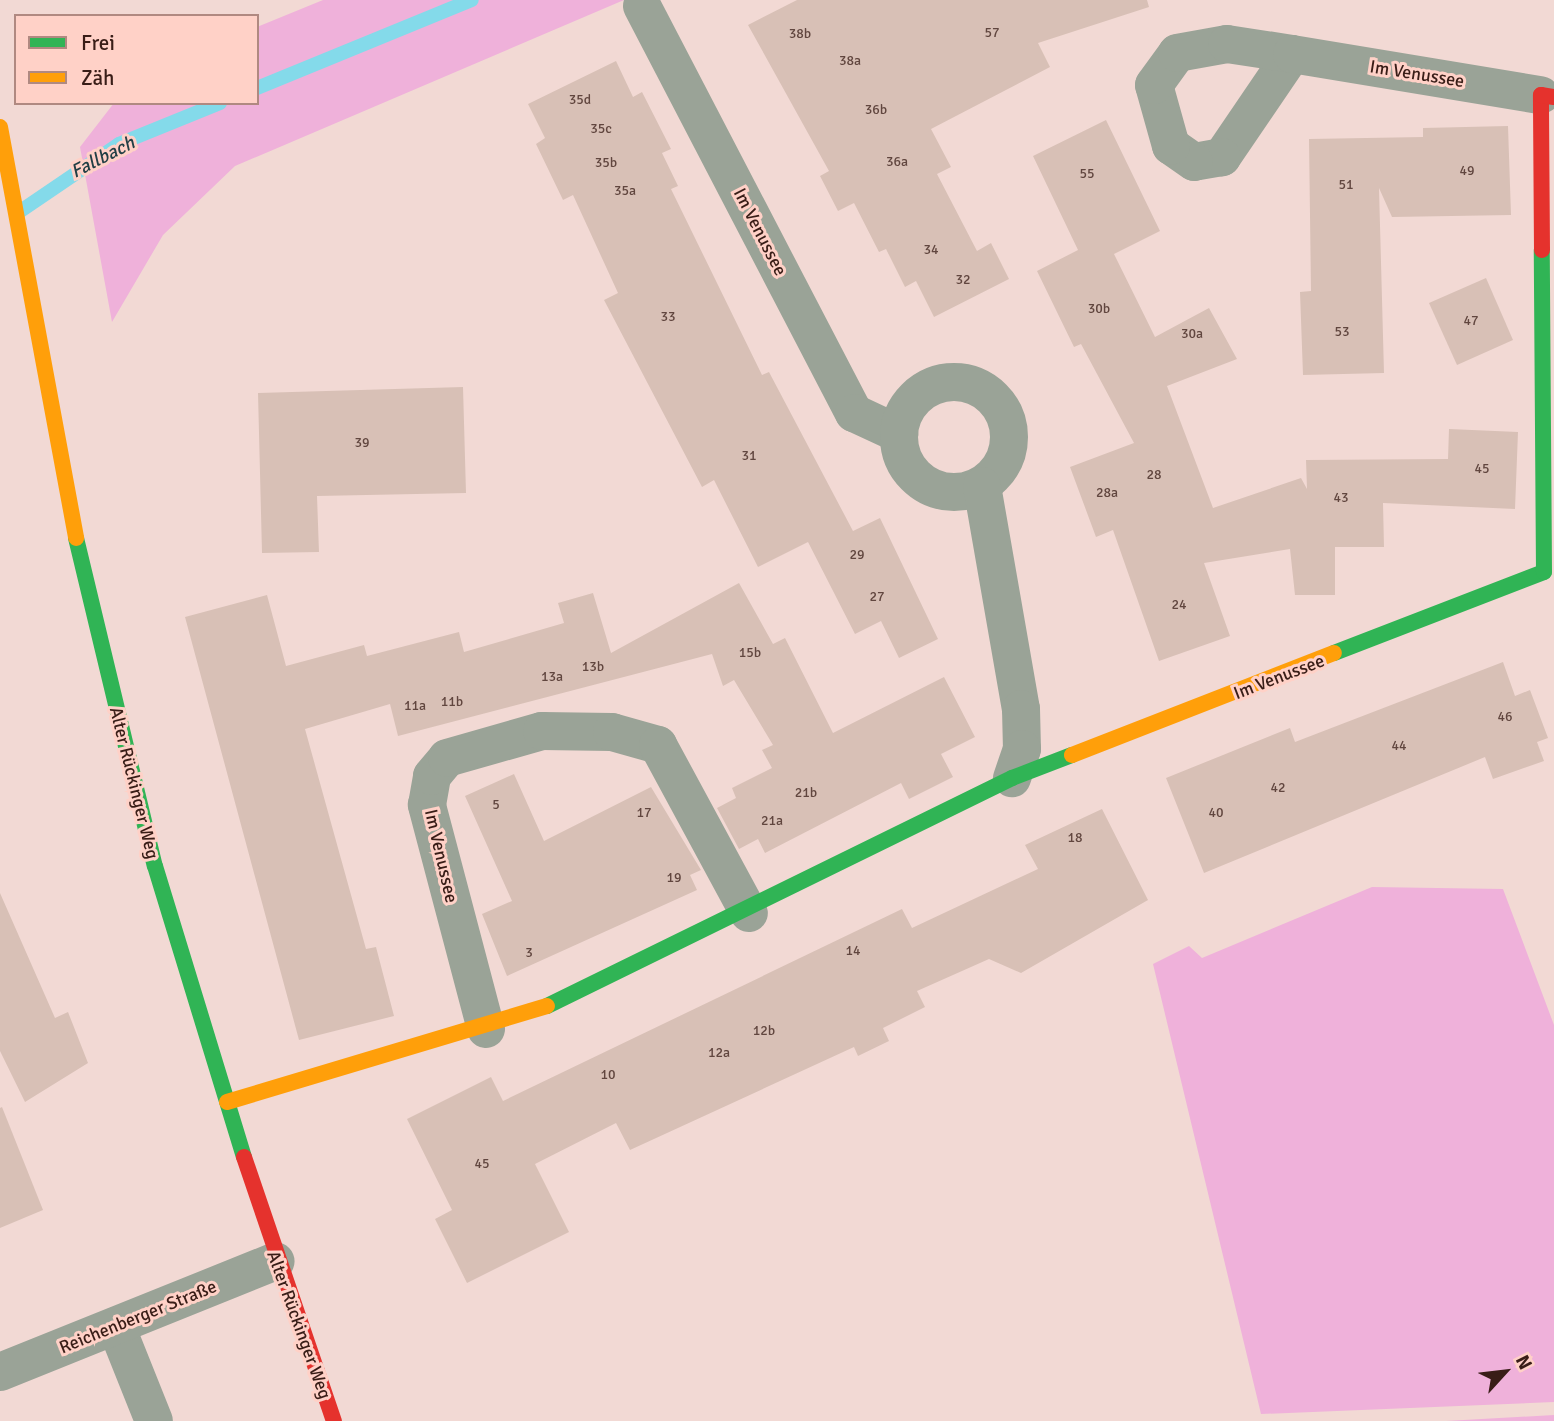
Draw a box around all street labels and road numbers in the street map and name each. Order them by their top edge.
street label: Im Venussee [1368,56,1466,92]
street label: Im Venussee [729,185,791,279]
street label: Im Venussee [1231,650,1327,704]
street label: Alter Rückinger Weg [105,705,163,861]
street label: Im Venussee [420,807,462,905]
street label: Alter Rückinger Weg [262,1248,336,1402]
street label: Reichenberger Straße [56,1276,220,1358]

